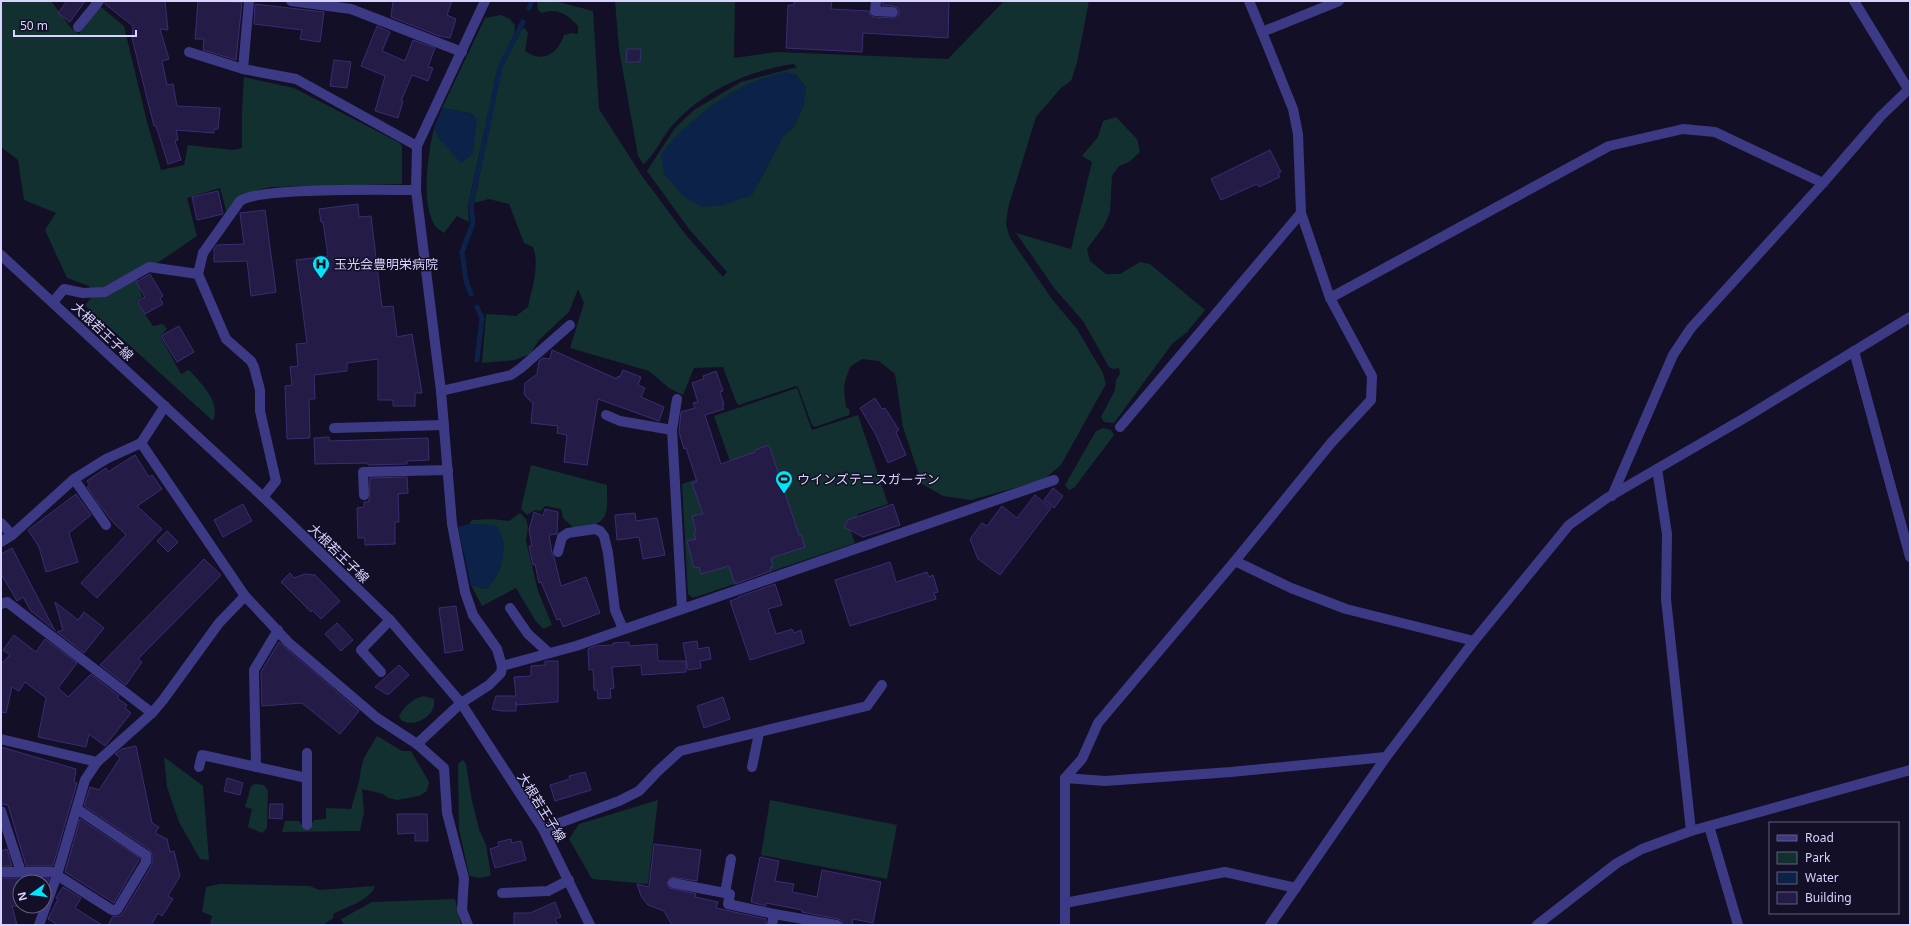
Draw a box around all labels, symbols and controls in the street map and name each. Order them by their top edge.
scale bar [14,12,136,38]
text: 50 m [20,17,48,34]
hospital icon: 玉光会豊明栄病院 [311,254,331,279]
place label: 玉光会豊明栄病院 [334,255,438,273]
street label: 大根若王子線 [68,298,138,364]
sports icon: ウインズテニスガーデン [774,469,794,494]
place label: ウインズテニスガーデン [797,470,940,488]
street label: 大根若王子線 [305,519,373,587]
street label: 大根若王子線 [514,769,570,845]
legend [1769,822,1899,914]
text: Road [1805,829,1834,846]
text: Park [1805,849,1831,866]
text: Water [1805,869,1839,886]
north arrow [12,874,52,914]
text: Building [1805,889,1852,906]
text: N [13,890,30,903]

